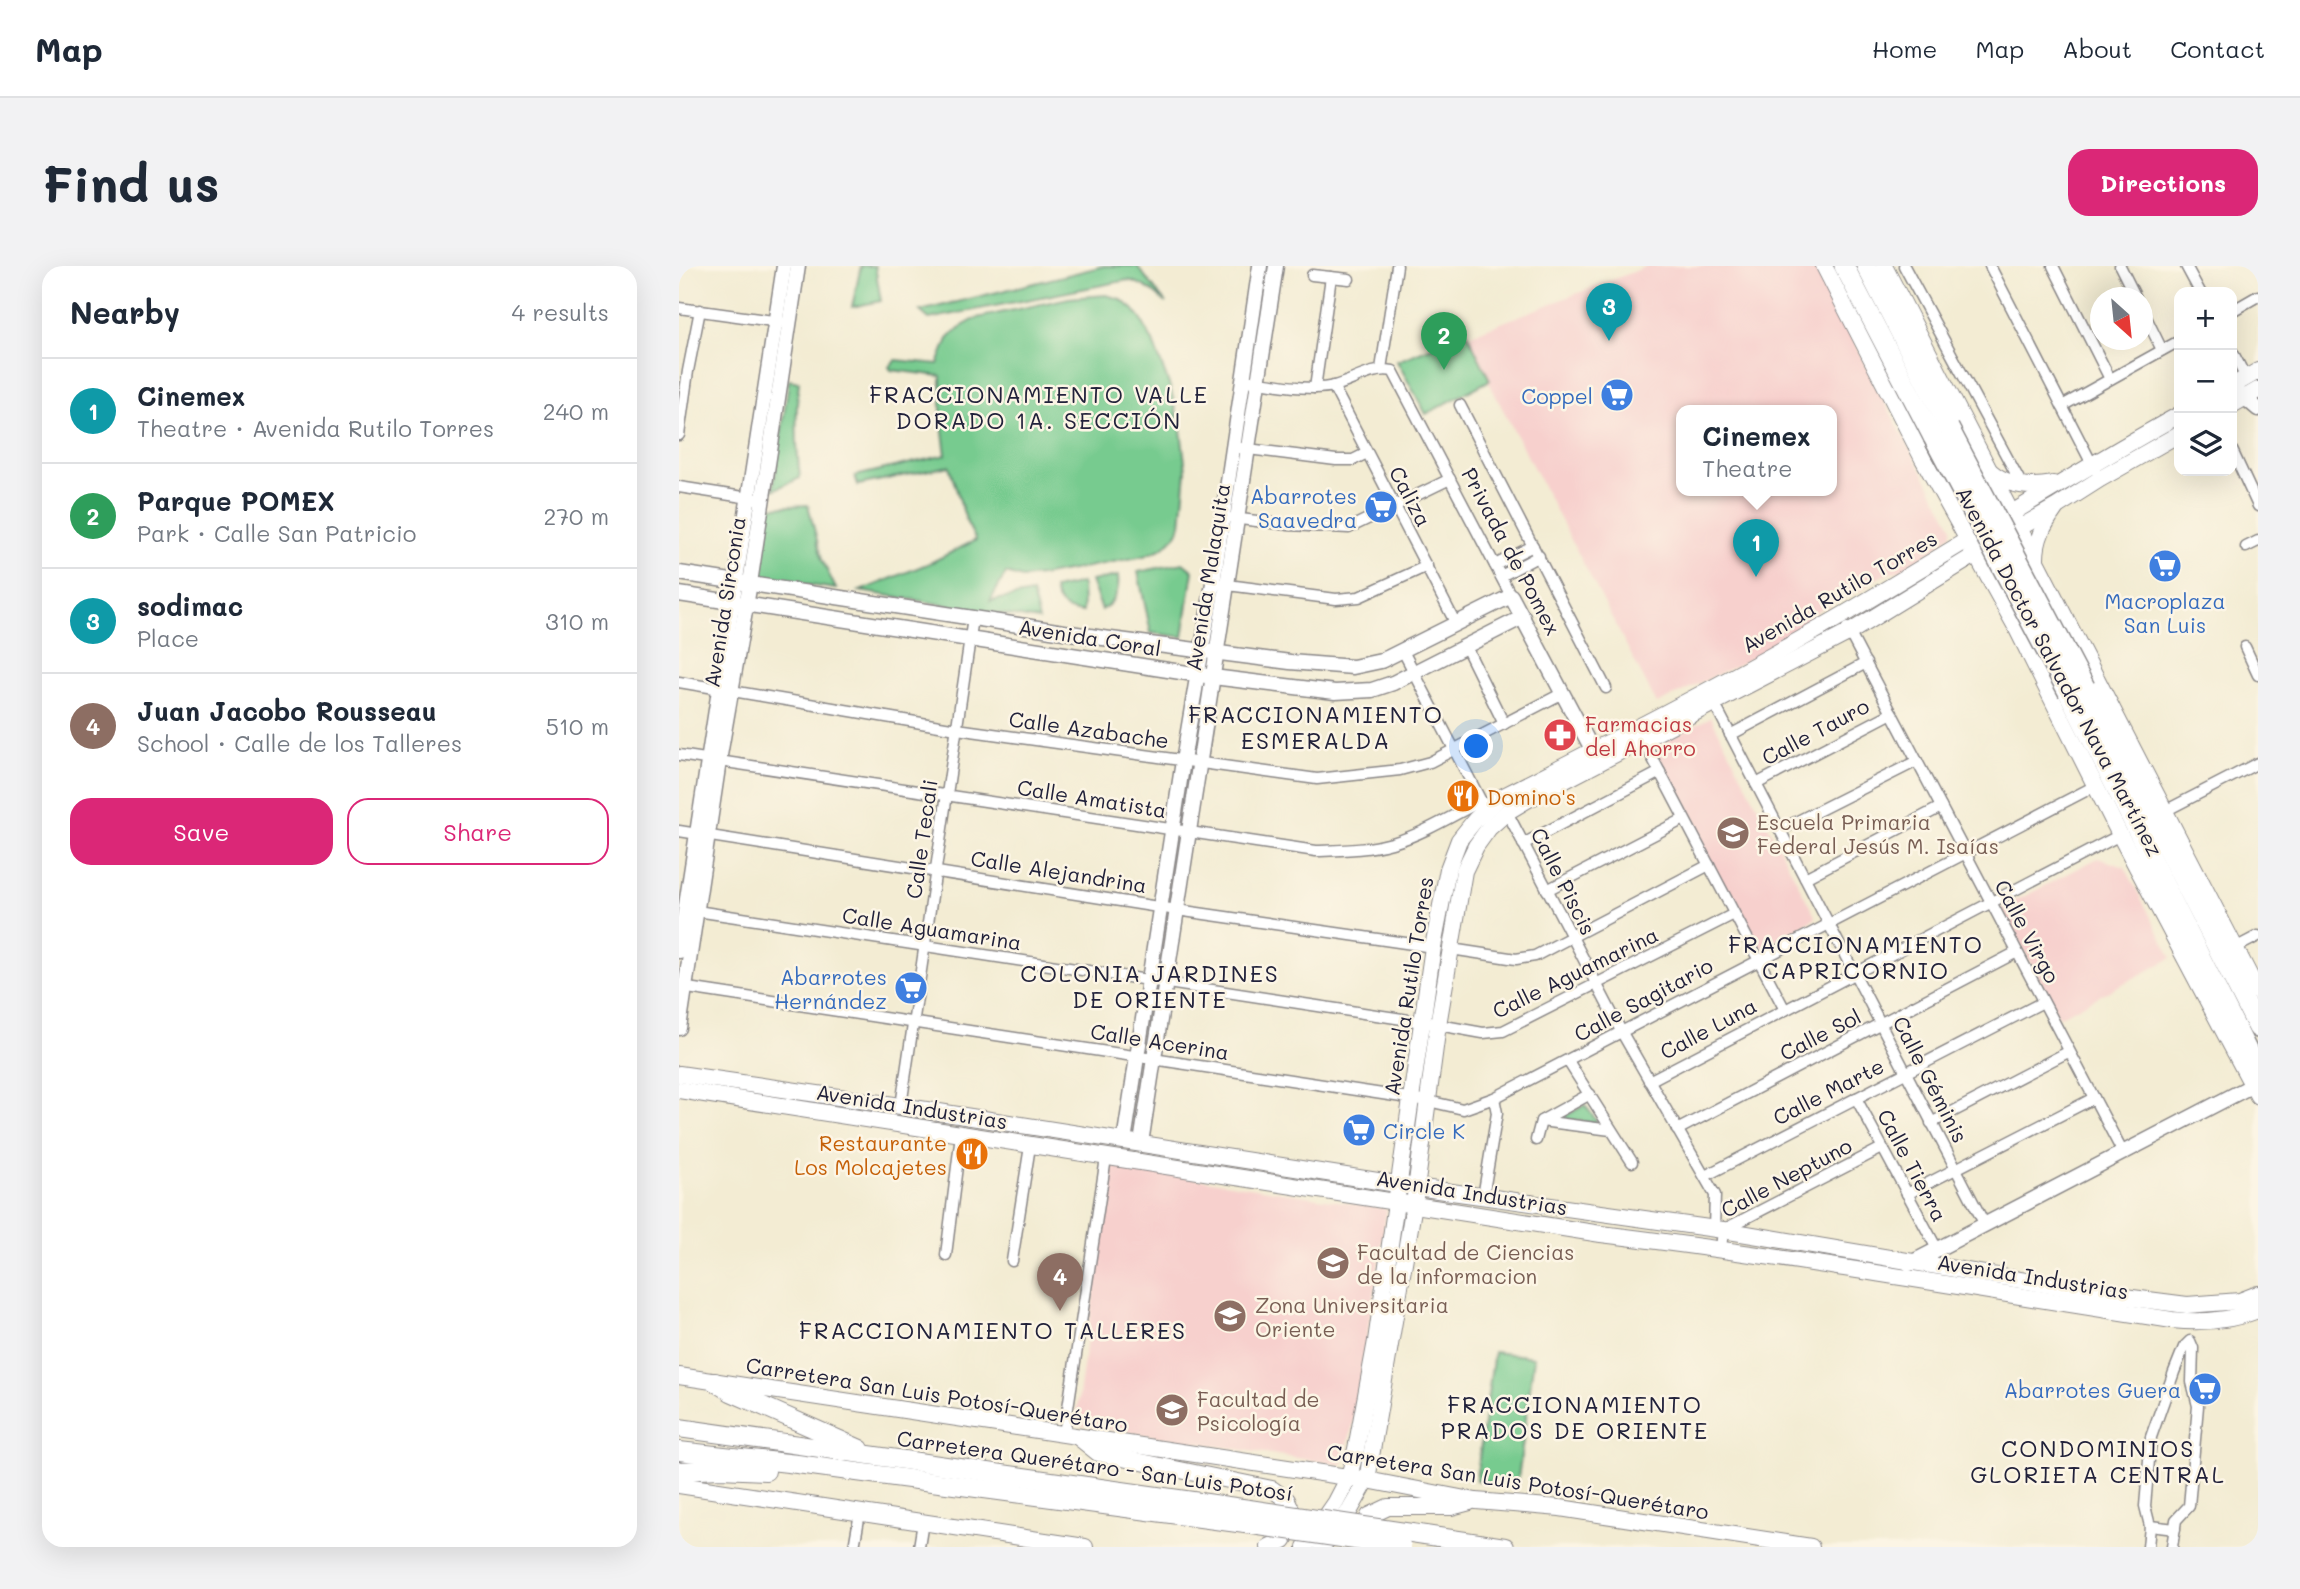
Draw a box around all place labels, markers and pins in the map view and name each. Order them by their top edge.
pin: 3 [1586,283,1632,341]
pin: 2 [1421,312,1467,370]
supermarket icon: Coppel [1598,376,1636,414]
place label: Coppel [1521,382,1593,409]
place label: Abarrotes Saavedra [1250,482,1357,533]
supermarket icon: Abarrotes Saavedra [1362,488,1400,526]
pin: 1 [1733,519,1779,577]
supermarket icon: Macroplaza San Luis [2146,547,2184,585]
place label: Macroplaza San Luis [2104,587,2226,638]
place label: Farmacias del Ahorro [1585,710,1696,761]
pharmacy icon: Farmacias del Ahorro [1541,716,1579,754]
restaurant icon: Domino's [1444,777,1482,815]
place label: Domino's [1487,783,1576,810]
place label: Escuela Primaria Federal Jesús M. Isaías [1757,808,1999,859]
school or university icon: Escuela Primaria Federal Jesús M. Isaías [1714,814,1752,852]
place label: Abarrotes Hernández [774,963,887,1014]
supermarket icon: Abarrotes Hernández [892,969,930,1007]
supermarket icon: Circle K [1340,1111,1378,1149]
place label: Circle K [1383,1117,1465,1144]
place label: Restaurante Los Molcajetes [794,1129,947,1180]
restaurant icon: Restaurante Los Molcajetes [953,1135,991,1173]
place label: Facultad de Ciencias de la informacion [1357,1238,1574,1289]
school or university icon: Facultad de Ciencias de la informacion [1314,1244,1352,1282]
pin: 4 [1037,1253,1083,1311]
place label: Zona Universitaria Oriente [1255,1291,1449,1342]
school or university icon: Zona Universitaria Oriente [1211,1297,1249,1335]
supermarket icon: Abarrotes Guera [2186,1370,2224,1408]
place label: Abarrotes Guera [2004,1376,2181,1403]
place label: Facultad de Psicología [1197,1385,1320,1436]
school or university icon: Facultad de Psicología [1153,1391,1191,1429]

